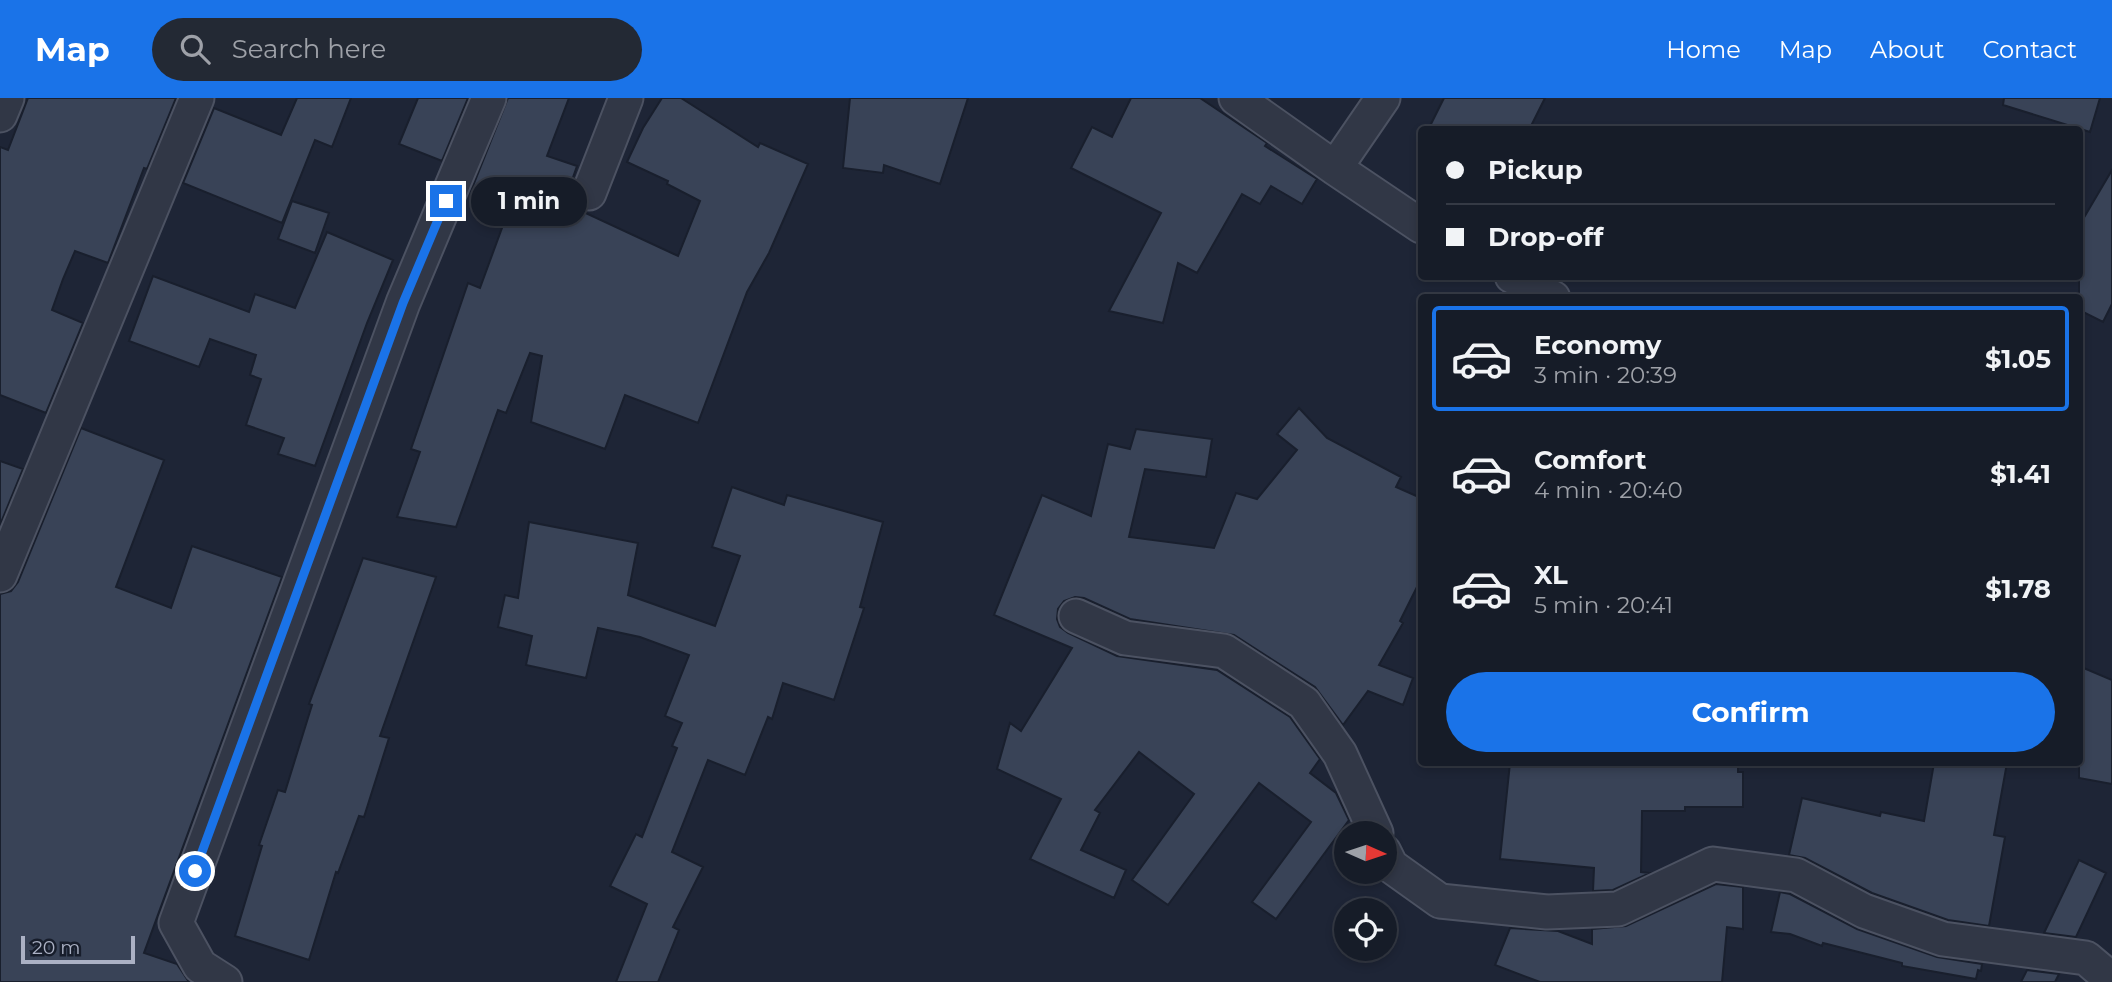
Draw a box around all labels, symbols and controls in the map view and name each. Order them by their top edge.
search box [152,18,642,81]
text: Map [35,29,110,69]
icon: search [176,30,214,68]
text: Search here [232,33,386,65]
text: Home [1666,35,1741,64]
text: Map [1779,35,1832,64]
text: About [1870,35,1944,64]
text: Contact [1982,35,2077,64]
text: Pickup [1488,154,1583,186]
callout: 1 min [471,176,586,226]
route end [430,185,462,217]
text: 1 min [498,187,560,215]
text: Drop-off [1488,221,1603,253]
icon: car [1450,327,1513,390]
text: Economy [1534,329,1661,361]
text: $1.05 [1985,343,2051,375]
text: 3 min · 20:39 [1534,361,1677,389]
icon: car [1450,442,1513,505]
text: Comfort [1534,444,1646,476]
text: $1.41 [1990,458,2051,490]
text: 4 min · 20:40 [1534,476,1683,504]
icon: car [1450,557,1513,620]
text: XL [1534,559,1568,591]
text: $1.78 [1985,573,2051,605]
text: 5 min · 20:41 [1534,591,1673,619]
button: Confirm [1446,672,2055,752]
north arrow [1334,821,1396,884]
map controls [1334,821,1397,961]
route start [179,855,211,887]
button: locate [1334,898,1397,961]
scale bar [21,933,135,965]
text: 20 m [32,936,80,959]

